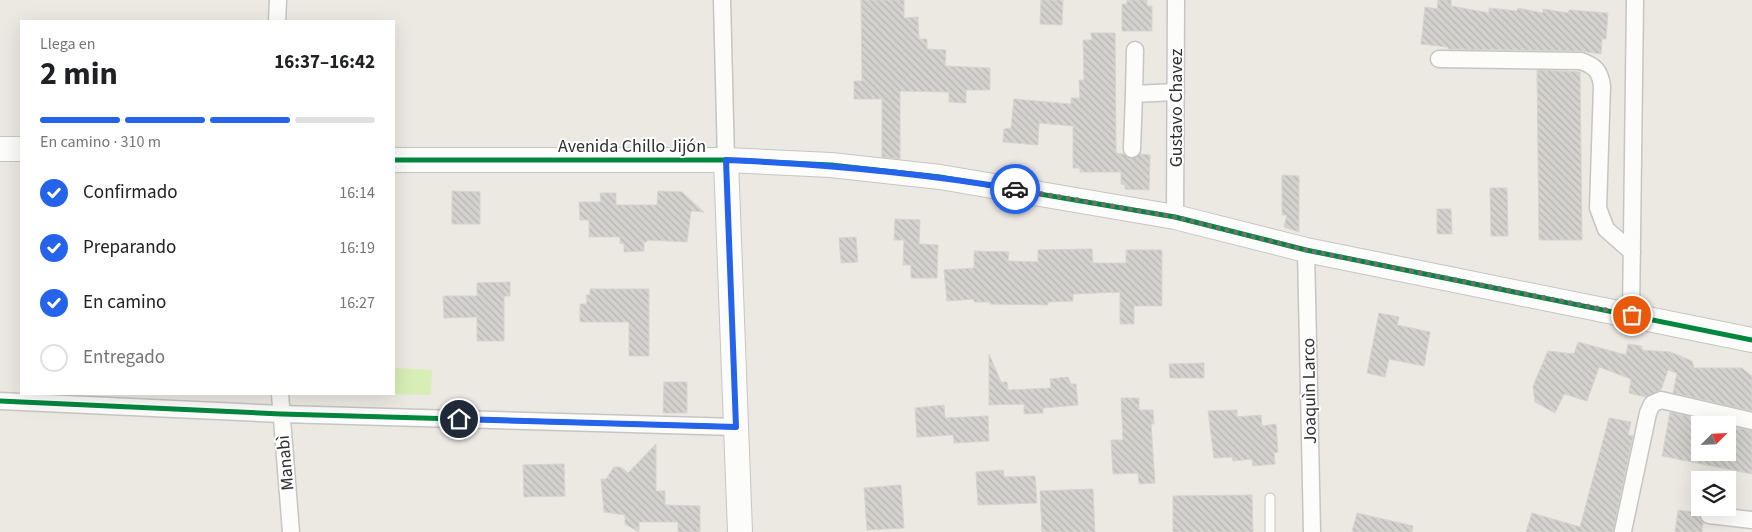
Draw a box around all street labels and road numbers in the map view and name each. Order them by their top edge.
street label: Gustavo Chavez [1164,48,1189,167]
street label: Avenida Chillo Jijón [558,134,706,159]
street label: Joaquìn Larco [1296,338,1323,444]
street label: Manabì [271,434,300,492]

